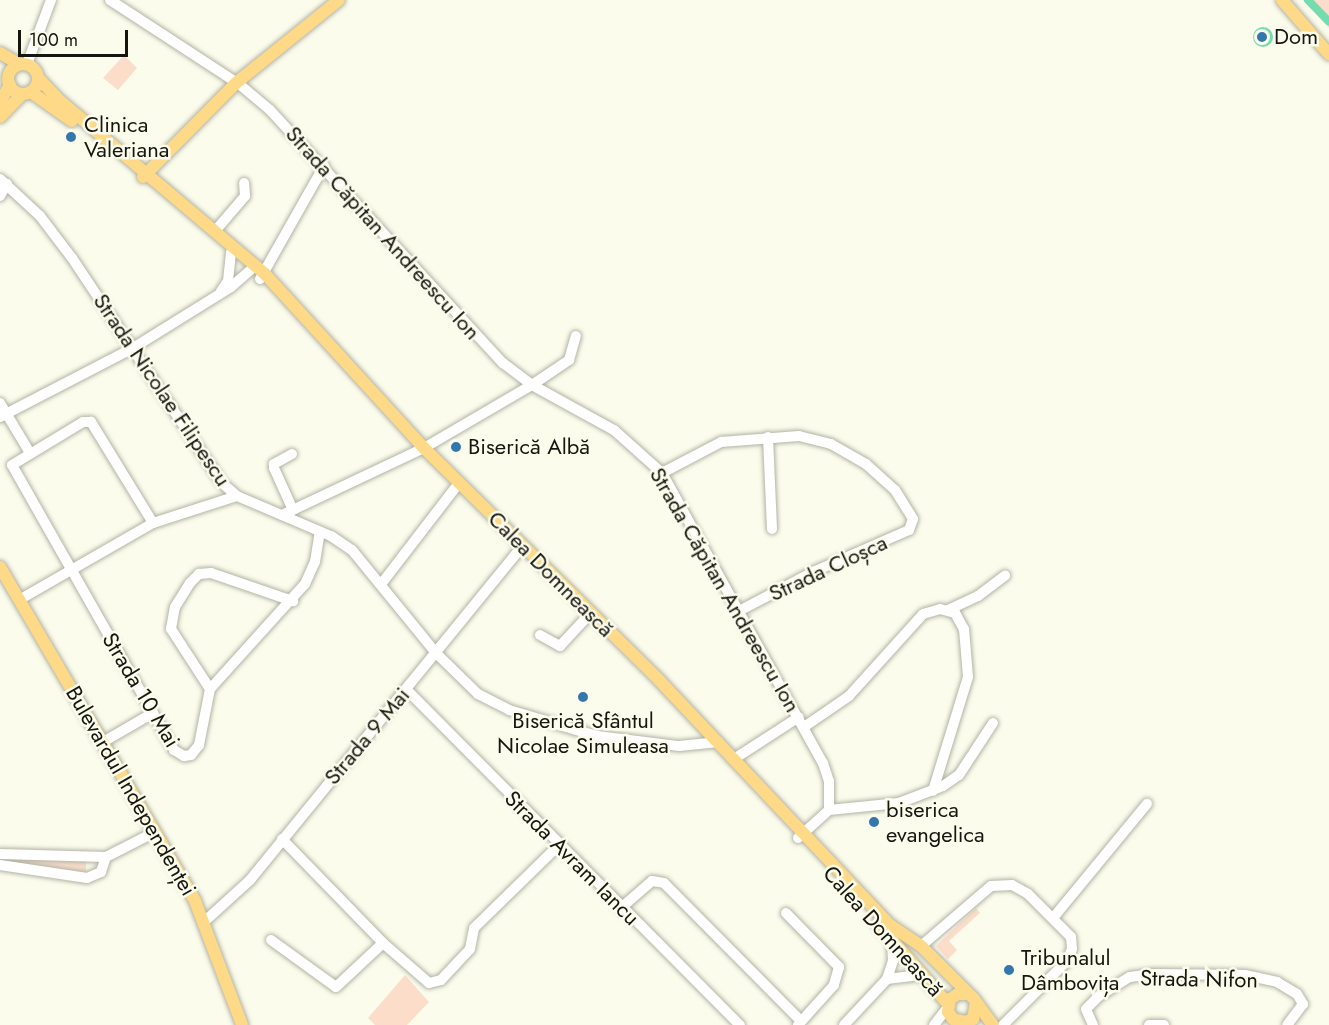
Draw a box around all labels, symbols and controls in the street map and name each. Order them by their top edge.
scale bar [21,18,130,56]
place label: Dom [1274,24,1318,50]
text: 100 m [29,27,78,53]
marker: Dom [1255,30,1269,44]
place label: Clinica Valeriana [84,111,169,162]
street label: Strada Căpitan Andreescu Ion [280,121,486,345]
marker: Clinica Valeriana [62,128,80,146]
street label: Strada Nicolae Filipescu [88,289,236,491]
place label: Biserică Albă [468,434,590,460]
marker: Biserică Albă [449,440,463,454]
street label: Strada Căpitan Andreescu Ion [644,463,806,717]
street label: Calea Domnească [483,506,619,642]
street label: Strada Cloșca [765,529,891,607]
street label: Strada 10 Mai [96,628,186,752]
street label: Bulevardul Independenței [60,682,202,900]
street label: Strada 9 Mai [319,682,415,790]
marker: Biserică Sfântul Nicolae Simuleasa [576,690,590,704]
place label: Biserică Sfântul Nicolae Simuleasa [497,707,669,758]
street label: Strada Avram Iancu [499,785,645,931]
place label: biserica evangelica [886,796,985,848]
marker: biserica evangelica [867,815,881,829]
street label: Calea Domnească [817,860,949,1002]
place label: Tribunalul Dâmbovița [1021,944,1119,996]
marker: Tribunalul Dâmbovița [1002,963,1016,977]
street label: Strada Nifon [1140,965,1258,993]

